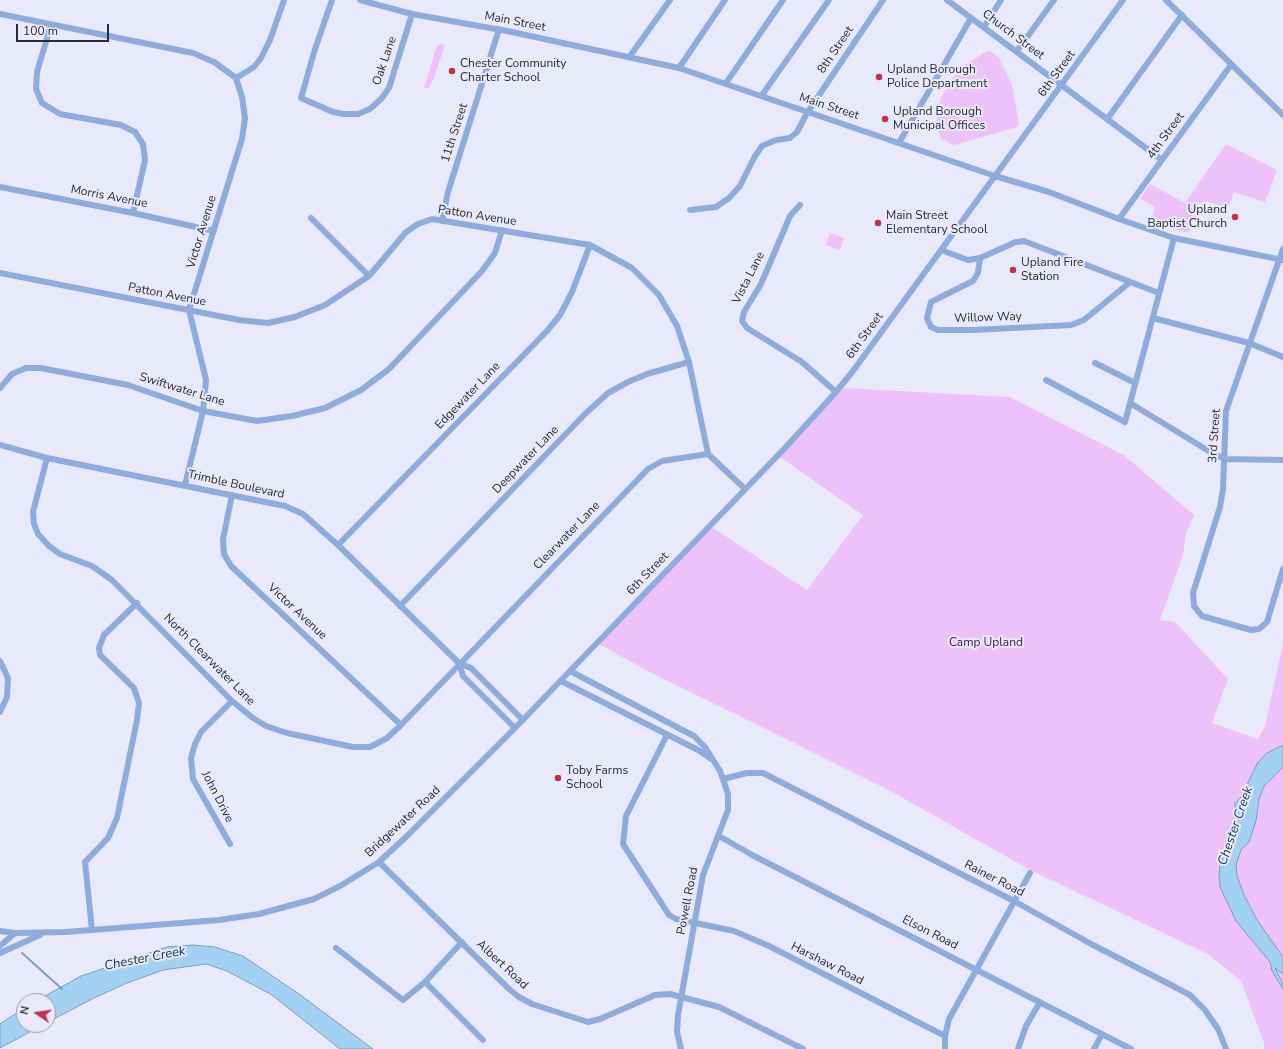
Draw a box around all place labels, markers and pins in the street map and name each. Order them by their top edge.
place label: Chester Community Charter School [460,57,567,85]
place label: Upland Borough Police Department [887,63,987,91]
marker: Chester Community Charter School [447,66,457,76]
marker: Upland Borough Police Department [874,72,884,82]
place label: Upland Borough Municipal Offices [893,105,985,133]
marker: Upland Borough Municipal Offices [880,114,890,124]
place label: Upland Baptist Church [1147,203,1227,231]
place label: Main Street Elementary School [886,209,987,237]
marker: Upland Baptist Church [1230,212,1240,222]
marker: Main Street Elementary School [873,218,883,228]
place label: Upland Fire Station [1021,256,1084,284]
marker: Upland Fire Station [1008,265,1018,275]
place label: Toby Farms School [566,764,628,792]
marker: Toby Farms School [553,773,563,783]

